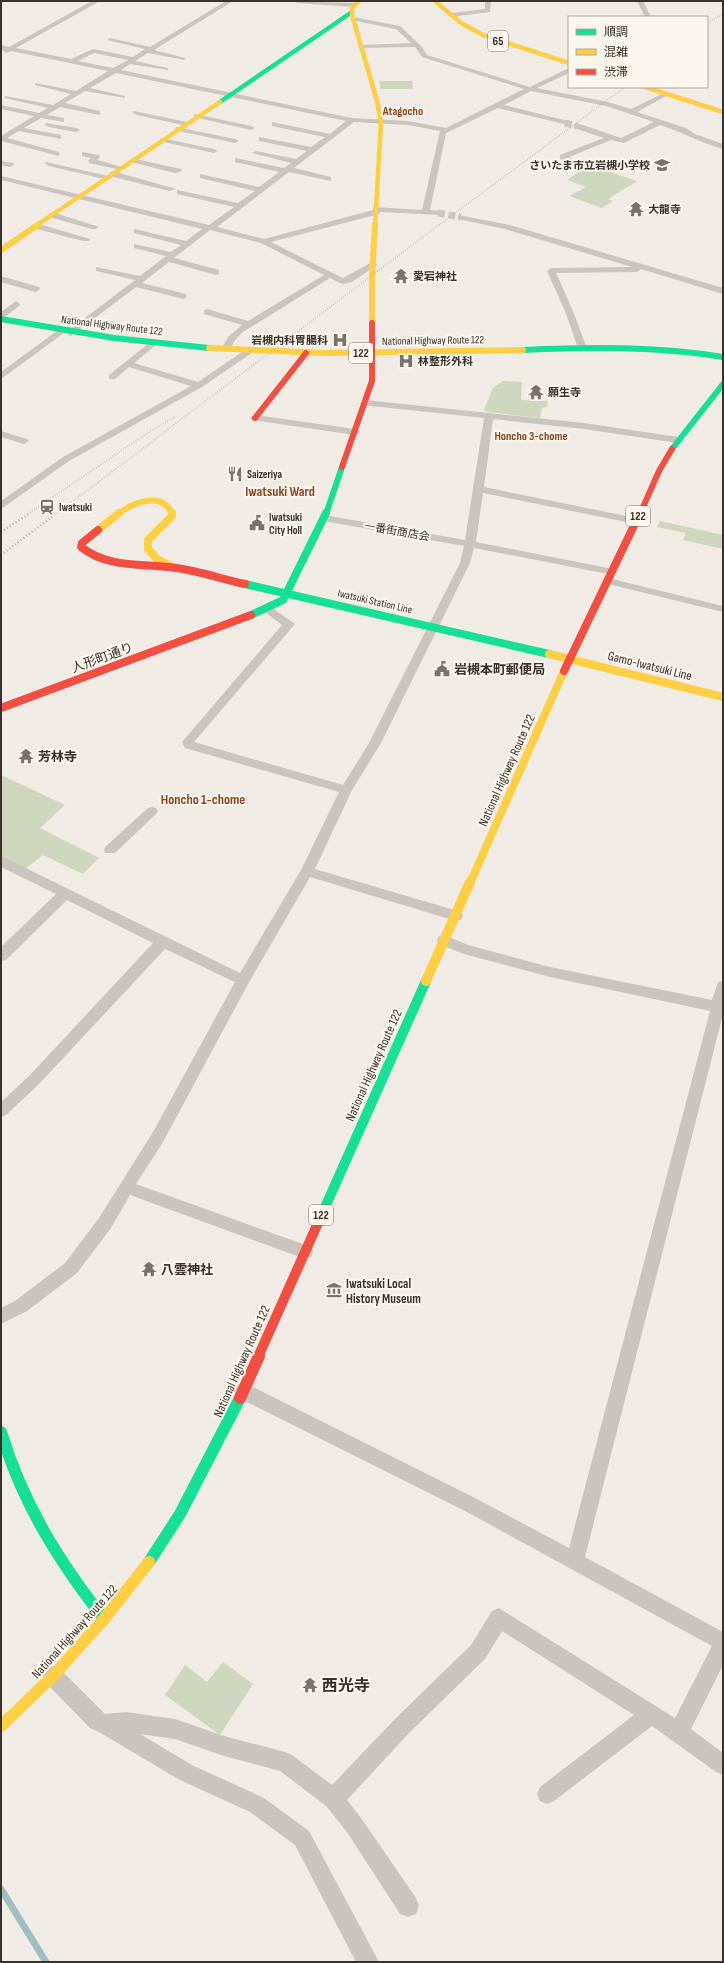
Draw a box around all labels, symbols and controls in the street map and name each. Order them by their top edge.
legend [568,16,708,88]
text: 順調 [604,25,628,40]
road number: 65 [488,31,508,51]
text: 混雑 [604,45,628,60]
text: 渋滞 [604,65,628,80]
district label: Atagocho [382,104,423,119]
school or university icon: さいたま市立岩槻小学校 [653,156,671,174]
place label: さいたま市立岩槻小学校 [529,159,650,172]
temple icon: 大龍寺 [627,200,645,218]
place label: 大龍寺 [648,203,681,216]
temple icon: 愛宕神社 [392,267,410,285]
place label: 愛宕神社 [413,270,457,283]
street label: National Highway Route 122 [60,313,164,338]
hospital icon: 岩槻内科胃腸科 [331,331,349,349]
street label: National Highway Route 122 [382,333,485,348]
place label: 岩槻内科胃腸科 [251,334,328,347]
road number: 122 [349,343,373,363]
hospital icon: 林整形外科 [397,352,415,370]
place label: 林整形外科 [418,355,473,368]
temple icon: 願生寺 [527,383,545,401]
place label: 願生寺 [548,386,581,399]
district label: Honcho 3-chome [494,429,568,444]
restaurant icon: Saizeriya [226,465,244,483]
place label: Saizeriya [247,468,283,481]
district label: Iwatsuki Ward [245,483,315,500]
station icon: Iwatsuki [38,498,56,516]
place label: Iwatsuki [59,501,92,514]
road number: 122 [626,506,650,526]
place label: Iwatsuki City Holl [269,511,302,537]
public building icon: Iwatsuki City Holl [248,514,266,532]
street label: 一番街商店会 [363,519,431,544]
street label: Iwatsuki Station Line [336,587,413,616]
street label: 人形町通り [69,639,136,677]
street label: Gamo-Iwatsuki Line [606,648,693,684]
public building icon: 岩槻本町郵便局 [433,660,451,678]
place label: 岩槻本町郵便局 [454,662,545,678]
street label: National Highway Route 122 [475,712,539,829]
temple icon: 芳林寺 [17,747,35,765]
place label: 芳林寺 [38,749,77,765]
district label: Honcho 1-chome [161,791,245,808]
street label: National Highway Route 122 [342,1007,406,1124]
road number: 122 [309,1205,333,1225]
temple icon: 八雲神社 [140,1260,158,1278]
place label: 八雲神社 [161,1262,213,1278]
place label: Iwatsuki Local History Museum [346,1276,421,1307]
museum icon: Iwatsuki Local History Museum [325,1281,343,1299]
street label: National Highway Route 122 [210,1303,274,1420]
street label: National Highway Route 122 [28,1581,121,1682]
temple icon: 西光寺 [301,1676,319,1694]
place label: 西光寺 [322,1677,370,1696]

